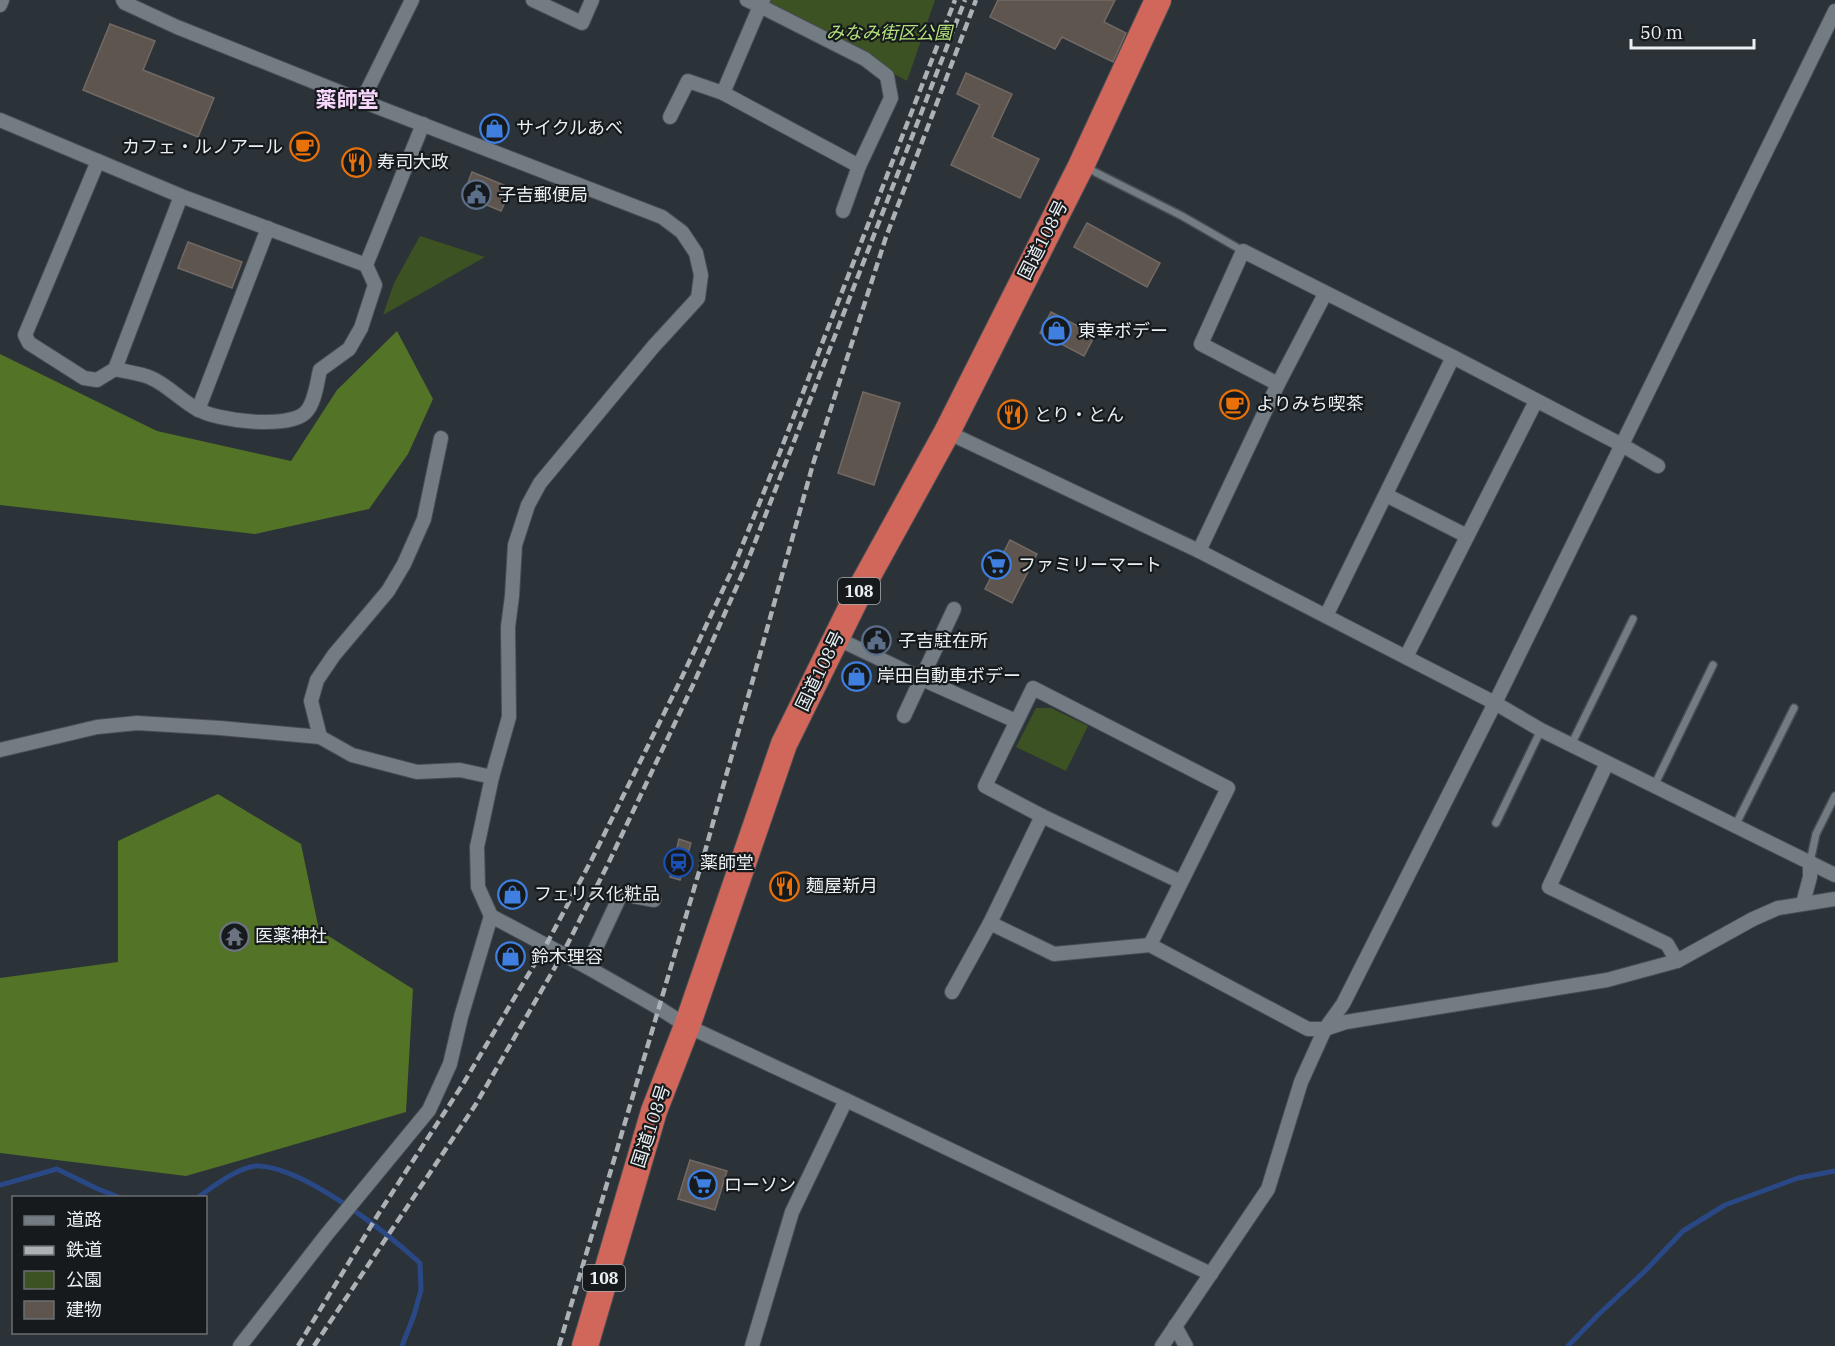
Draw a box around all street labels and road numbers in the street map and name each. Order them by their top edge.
street label: 国道108号 [1013,196,1072,283]
road number: 108 [838,578,880,604]
street label: 国道108号 [790,627,849,715]
street label: 国道108号 [626,1081,675,1170]
road number: 108 [583,1265,625,1291]

